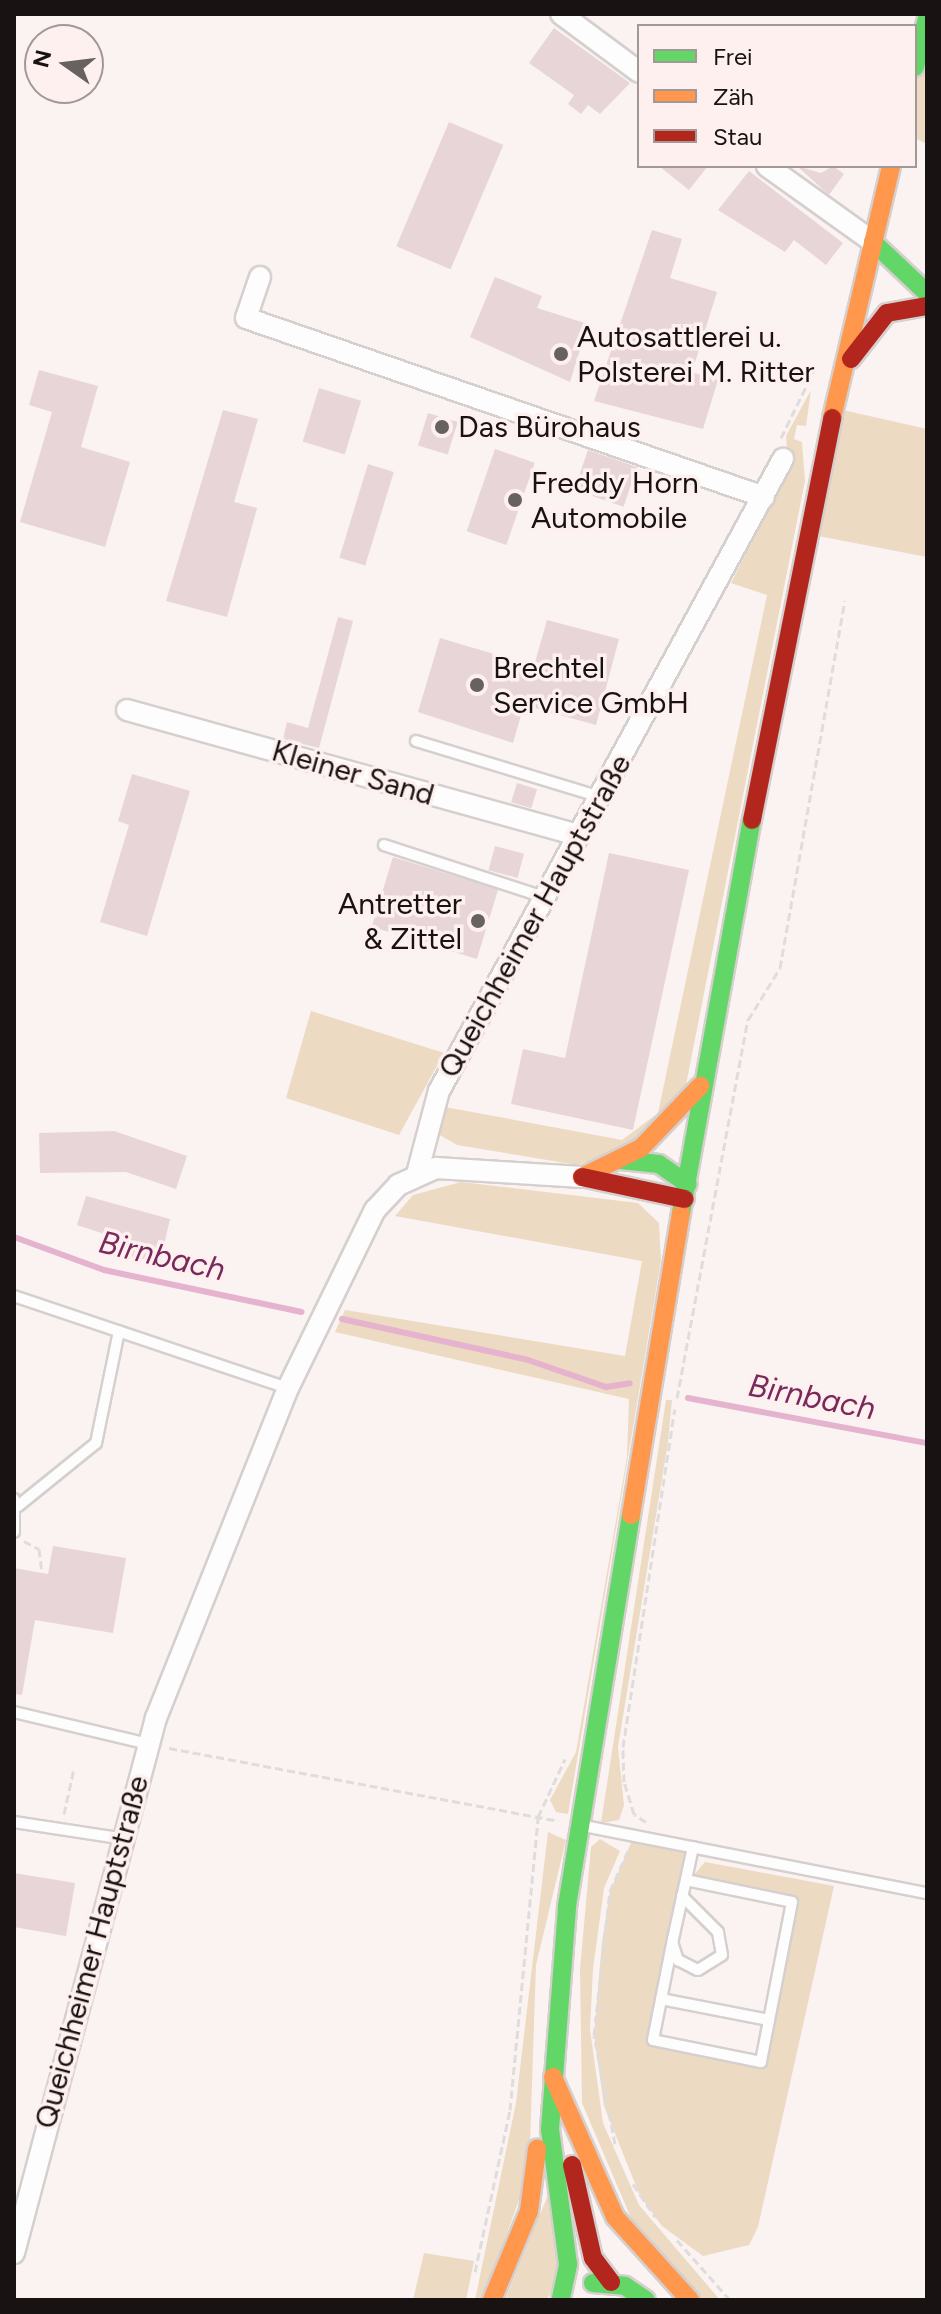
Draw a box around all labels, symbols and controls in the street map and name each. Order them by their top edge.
north arrow [24,24,104,104]
legend [637,24,917,168]
text: Frei [713,42,753,71]
text: N [27,47,57,70]
text: Zäh [713,82,754,111]
text: Stau [713,122,762,151]
place label: Autosattlerei u. Polsterei M. Ritter [577,319,814,390]
marker: Autosattlerei u. Polsterei M. Ritter [552,345,570,363]
place label: Das Bürohaus [458,409,641,445]
marker: Das Bürohaus [433,418,451,436]
place label: Freddy Horn Automobile [531,465,699,536]
marker: Freddy Horn Automobile [506,491,524,509]
place label: Brechtel Service GmbH [493,650,689,720]
marker: Brechtel Service GmbH [468,676,486,694]
street label: Kleiner Sand [268,733,438,813]
street label: Queichheimer Hauptstraße [431,748,639,1084]
place label: Antretter & Zittel [338,886,462,956]
marker: Antretter & Zittel [469,912,487,930]
water label: Birnbach [95,1223,229,1289]
water label: Birnbach [745,1366,879,1428]
street label: Queichheimer Hauptstraße [28,1772,156,2132]

